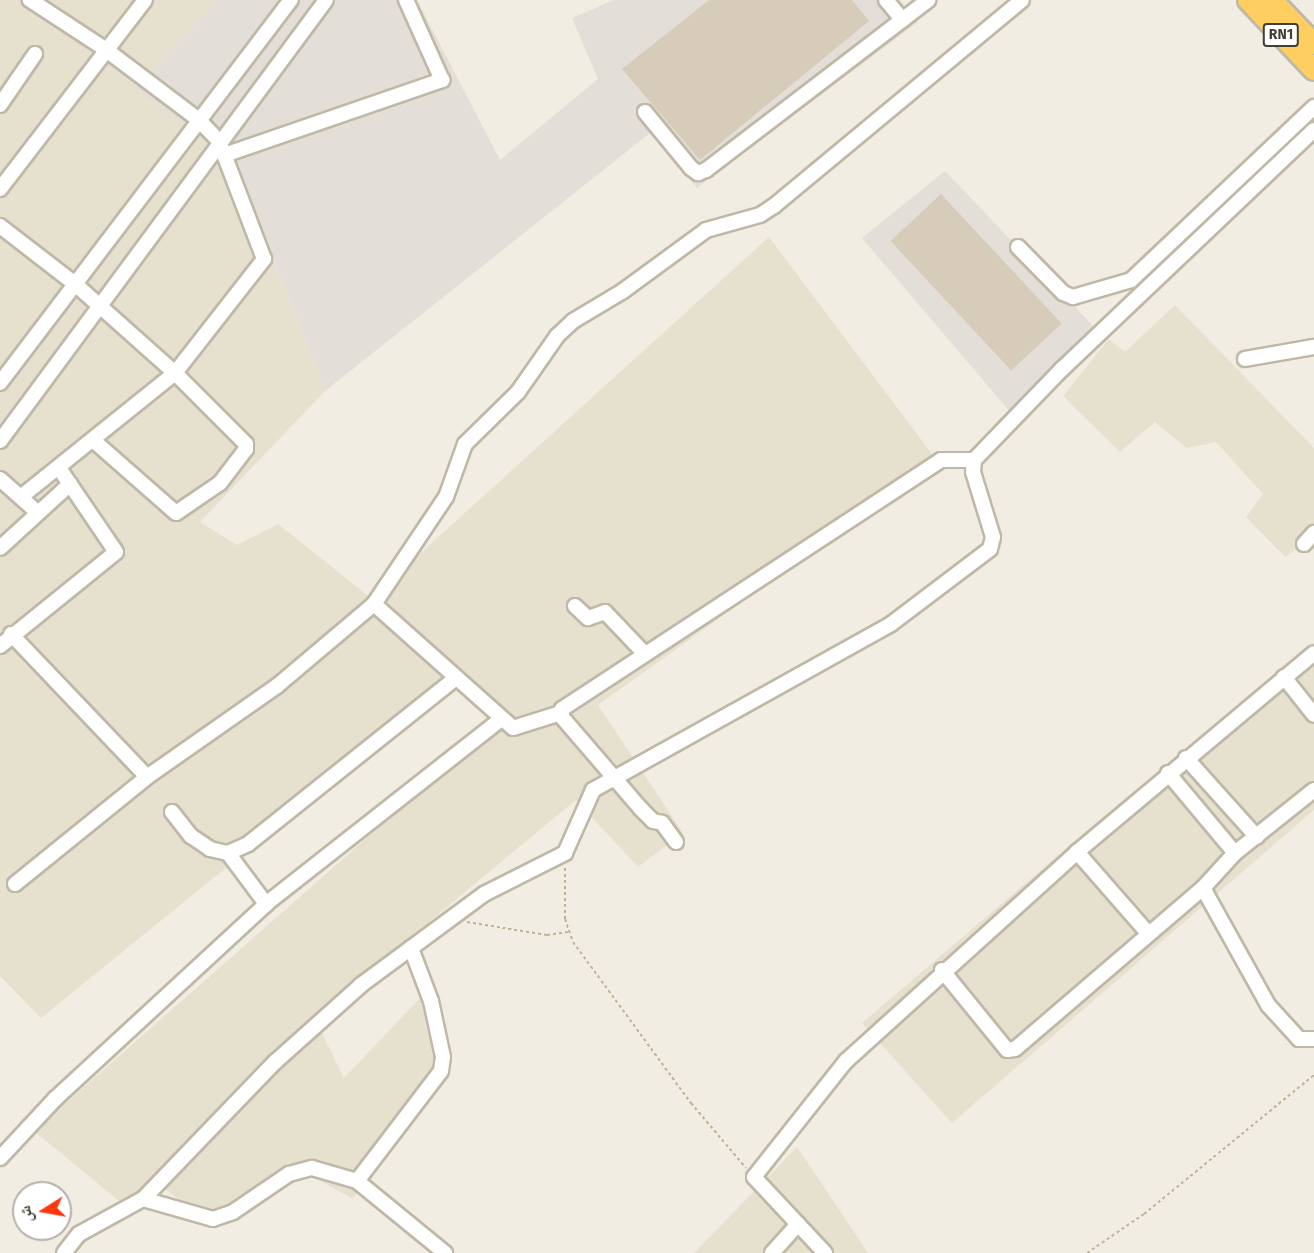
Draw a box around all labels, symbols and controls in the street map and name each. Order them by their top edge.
road number: RN1 [1262,24,1300,46]
north arrow [12,1181,72,1241]
text: ش [15,1204,37,1224]

